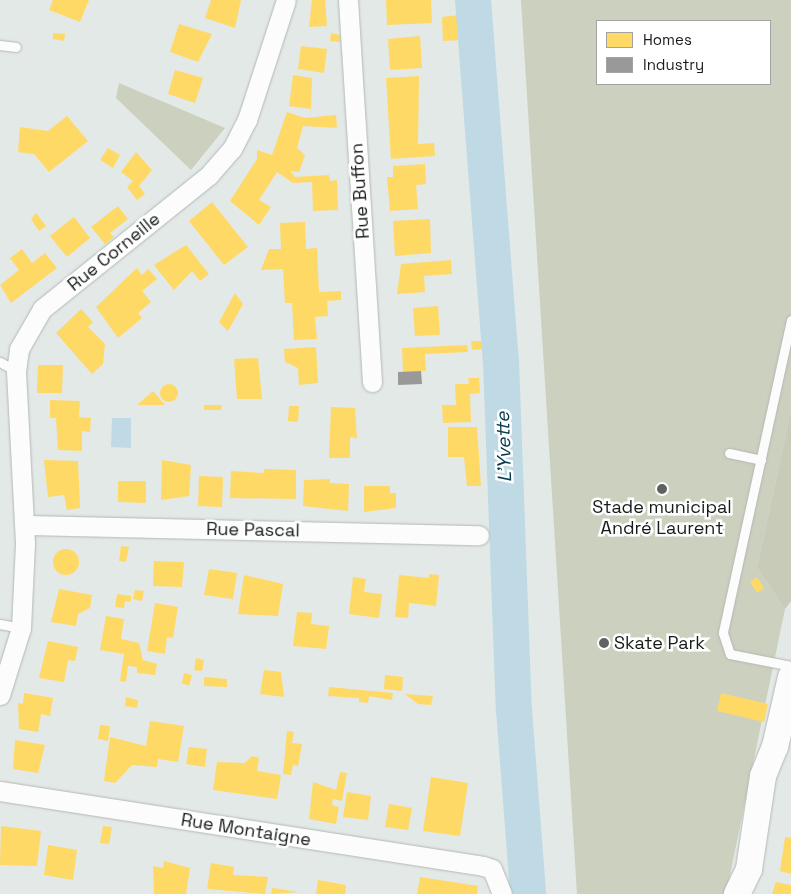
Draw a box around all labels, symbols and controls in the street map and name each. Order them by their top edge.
legend [596,20,771,85]
text: Homes [643,30,692,49]
text: Industry [643,55,704,74]
street label: Rue Buffon [346,142,374,240]
street label: Rue Corneille [63,208,165,296]
water label: L'Yvette [491,411,517,483]
marker: Stade municipal André Laurent [656,483,668,495]
place label: Stade municipal André Laurent [592,497,732,540]
street label: Rue Pascal [206,518,300,542]
place label: Skate Park [614,632,705,654]
marker: Skate Park [598,637,610,649]
street label: Rue Montaigne [179,809,313,851]

